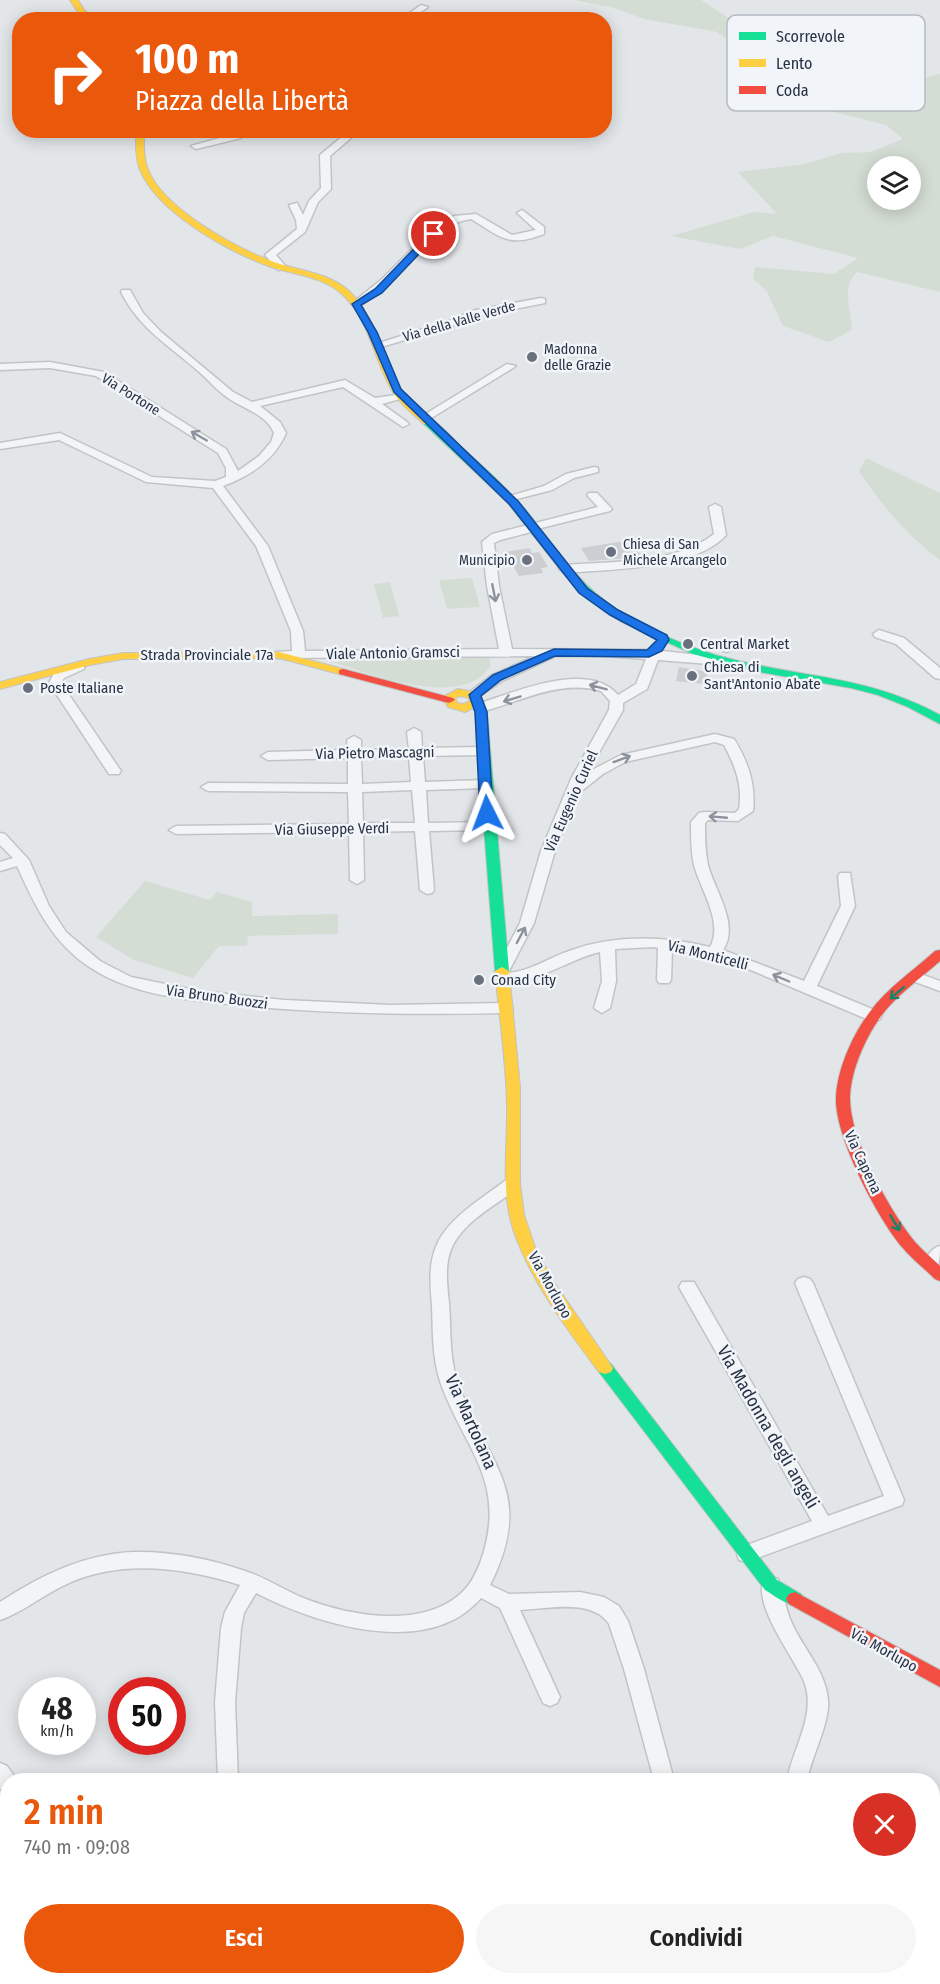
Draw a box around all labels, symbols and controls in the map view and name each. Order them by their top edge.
legend [727,15,925,111]
text: Scorrevole [776,27,845,46]
text: 100 m [135,34,239,84]
icon: right [36,36,114,114]
text: Lento [776,54,812,73]
text: Coda [776,81,809,100]
text: Piazza della Libertà [135,85,349,117]
map controls [867,156,921,210]
button: layers [867,156,921,210]
pin [408,208,459,259]
icon: arrive [417,217,450,250]
street label: Via della Valle Verde [401,297,517,346]
place label: Madonna delle Grazie [544,341,611,374]
marker: Madonna delle Grazie [525,350,539,364]
street label: Via Portone [98,370,163,419]
one-way arrow [191,430,208,442]
place label: Chiesa di San Michele Arcangelo [623,536,727,569]
marker: Chiesa di San Michele Arcangelo [604,545,618,559]
place label: Municipio [459,552,515,569]
marker: Municipio [520,553,534,567]
one-way arrow [489,582,500,602]
place label: Central Market [700,635,790,653]
marker: Central Market [681,637,695,651]
street label: Viale Antonio Gramsci [326,643,460,663]
street label: Strada Provinciale 17a [141,646,273,664]
place label: Chiesa di Sant'Antonio Abate [704,658,821,693]
marker: Chiesa di Sant'Antonio Abate [685,669,699,683]
place label: Poste Italiane [40,679,124,697]
one-way arrow [589,680,608,692]
marker: Poste Italiane [21,681,35,695]
one-way arrow [503,694,522,705]
street label: Via Pietro Mascagni [315,743,435,763]
street label: Via Eugenio Curiel [540,747,602,855]
one-way arrow [612,753,630,764]
position arrow [455,781,519,845]
one-way arrow [708,811,728,822]
street label: Via Giuseppe Verdi [275,819,389,839]
one-way arrow [515,927,527,944]
street label: Via Monticelli [666,936,750,974]
place label: Conad City [491,971,556,989]
one-way arrow [773,972,791,984]
marker: Conad City [472,973,486,987]
street label: Via Bruno Buozzi [165,981,269,1013]
one-way arrow [890,986,905,1000]
street label: Via Capena [841,1127,885,1197]
one-way arrow [889,1214,901,1231]
street label: Via Morlupo [524,1248,576,1322]
street label: Via Madonna degli angeli [712,1342,824,1512]
street label: Via Martolana [440,1371,502,1473]
street label: Via Morlupo [847,1624,921,1676]
speed limit sign: 50 [108,1677,186,1755]
text: 48 [41,1691,73,1727]
text: km/h [40,1722,74,1740]
text: 2 min [24,1790,104,1834]
button: close [853,1793,916,1856]
text: 740 m · 09:08 [24,1835,130,1859]
button: Esci [24,1904,464,1973]
button: Condividi [476,1904,916,1973]

